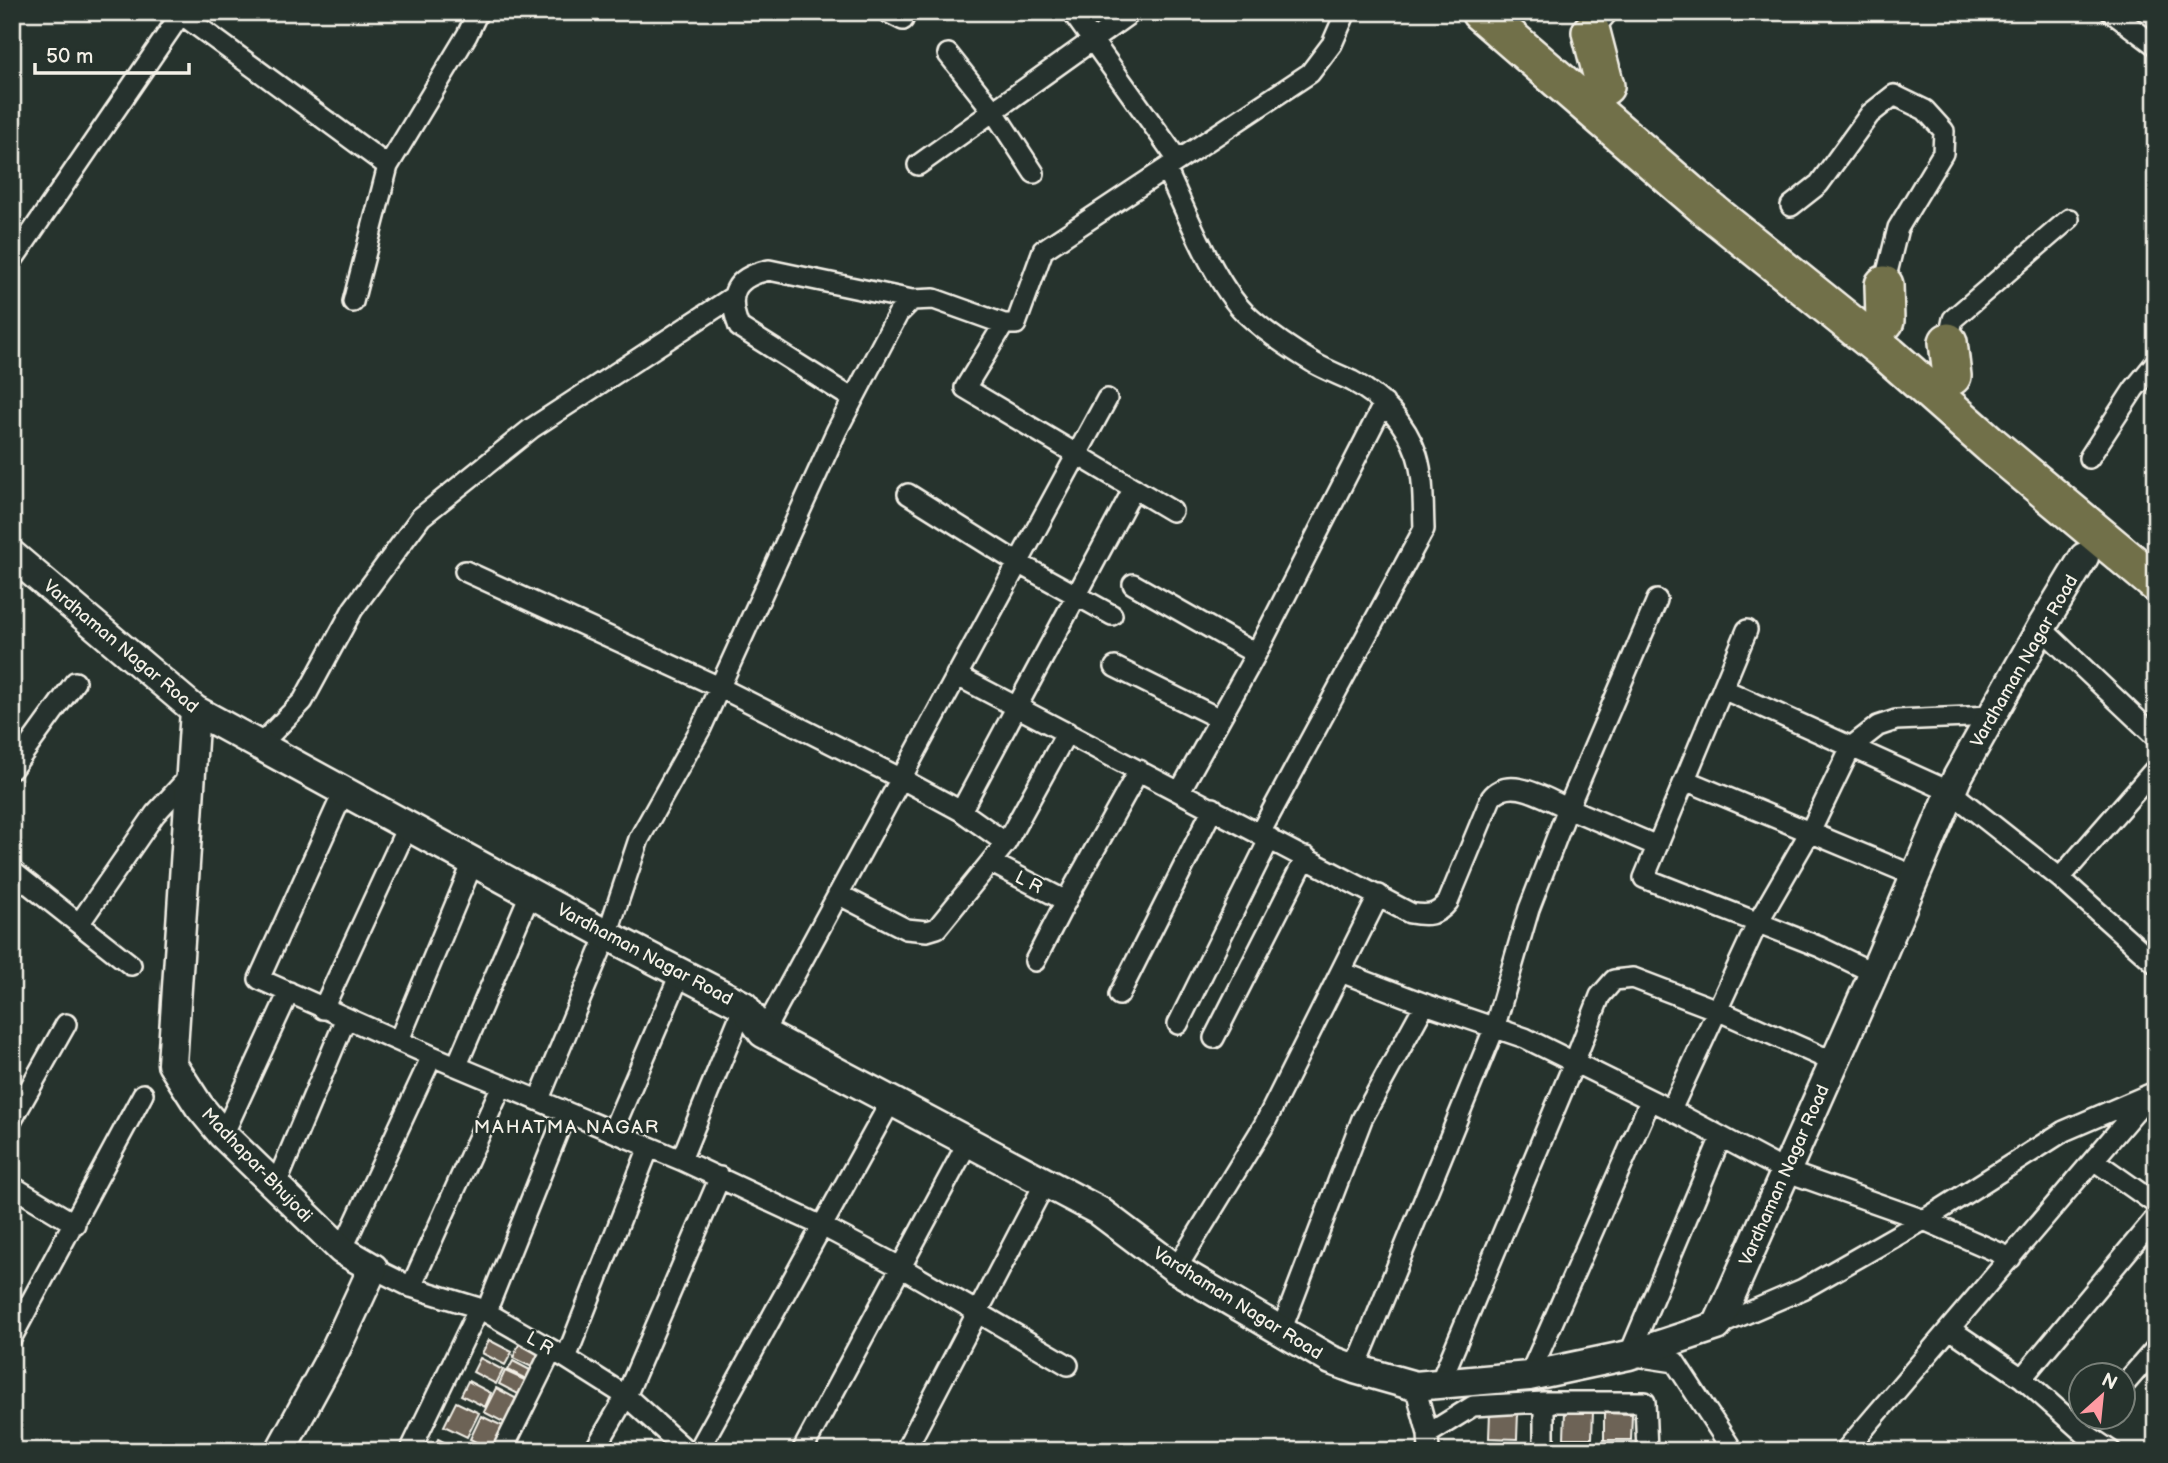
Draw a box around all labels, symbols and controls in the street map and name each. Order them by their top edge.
scale bar [35,32,189,76]
text: 50 m [46,44,93,69]
street label: Vardhaman Nagar Road [1966,571,2082,751]
street label: Vardhaman Nagar Road [39,575,202,717]
street label: L R [1012,867,1046,898]
street label: Vardhaman Nagar Road [553,899,736,1010]
street label: Vardhaman Nagar Road [1735,1081,1834,1269]
street label: Madhapar-Bhujodi [197,1104,317,1227]
district label: MAHATMA NAGAR [474,1116,660,1139]
street label: Vardhaman Nagar Road [1149,1243,1326,1364]
street label: L R [522,1327,557,1360]
north arrow [2066,1362,2136,1432]
text: N [2097,1369,2121,1396]

